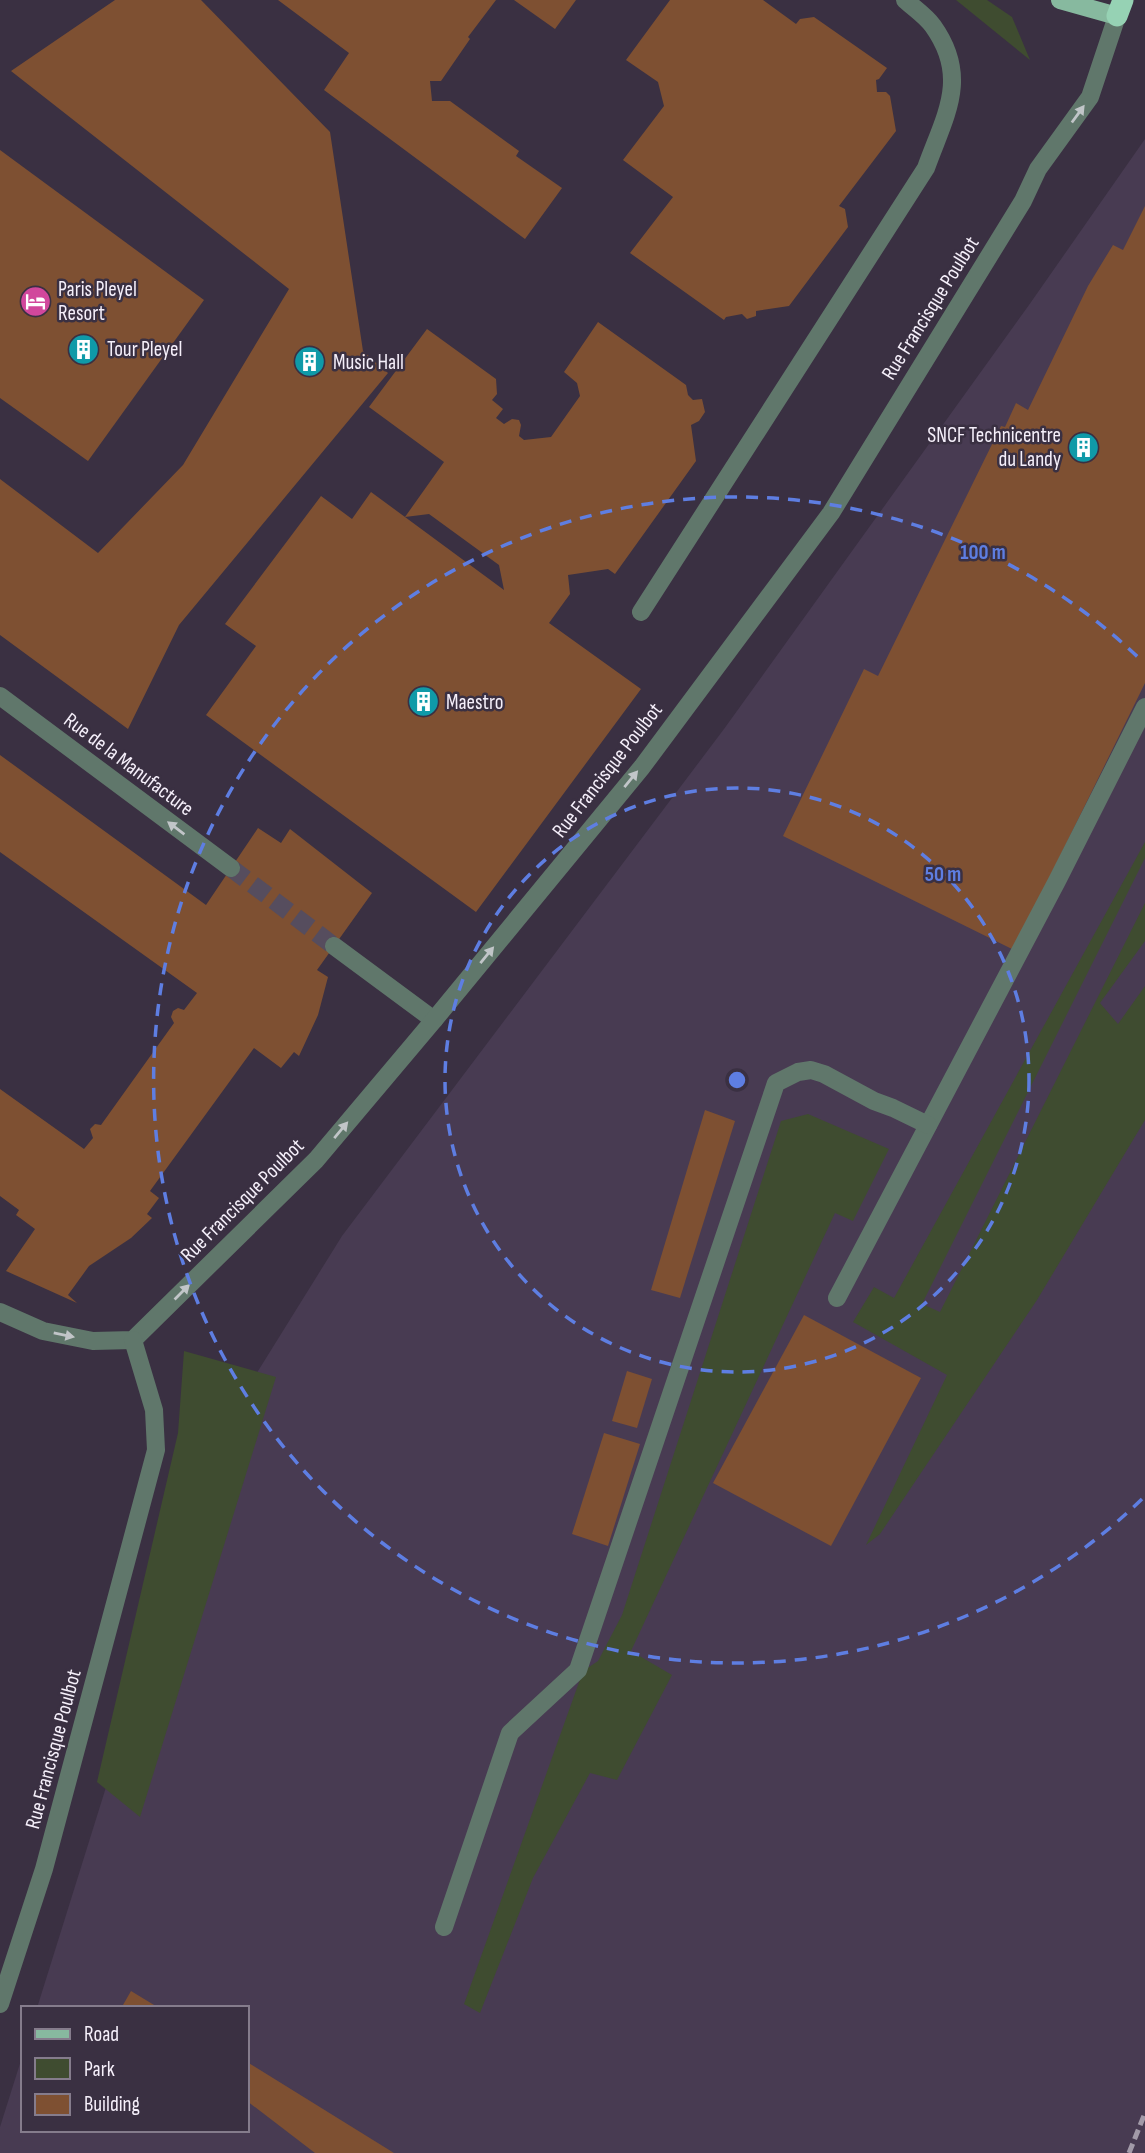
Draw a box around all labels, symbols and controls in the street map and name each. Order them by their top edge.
one-way arrow [1071,105,1085,123]
street label: Rue Francisque Poulbot [876,232,985,385]
place label: Paris Pleyel Resort [58,277,137,326]
hotel icon: Paris Pleyel Resort [18,284,52,318]
building icon: Tour Pleyel [67,332,101,366]
place label: Tour Pleyel [107,337,182,362]
building icon: Music Hall [293,345,327,379]
place label: Music Hall [333,350,404,375]
place label: SNCF Technicentre du Landy [927,423,1061,472]
building icon: SNCF Technicentre du Landy [1067,430,1101,464]
text: 100 m [960,540,1006,565]
building icon: Maestro [406,685,440,719]
place label: Maestro [446,690,503,715]
street label: Rue Francisque Poulbot [547,698,668,843]
street label: Rue de la Manufacture [59,707,199,821]
one-way arrow [624,771,639,789]
one-way arrow [167,821,185,835]
text: 50 m [925,862,961,887]
one-way arrow [479,947,494,964]
centre of rings [725,1068,749,1092]
one-way arrow [334,1121,349,1139]
street label: Rue Francisque Poulbot [175,1133,309,1267]
one-way arrow [174,1284,190,1300]
one-way arrow [53,1330,75,1341]
street label: Rue Francisque Poulbot [20,1667,87,1832]
legend [21,2006,248,2132]
text: Road [84,2022,119,2047]
text: Park [84,2057,115,2082]
text: Building [84,2092,140,2117]

